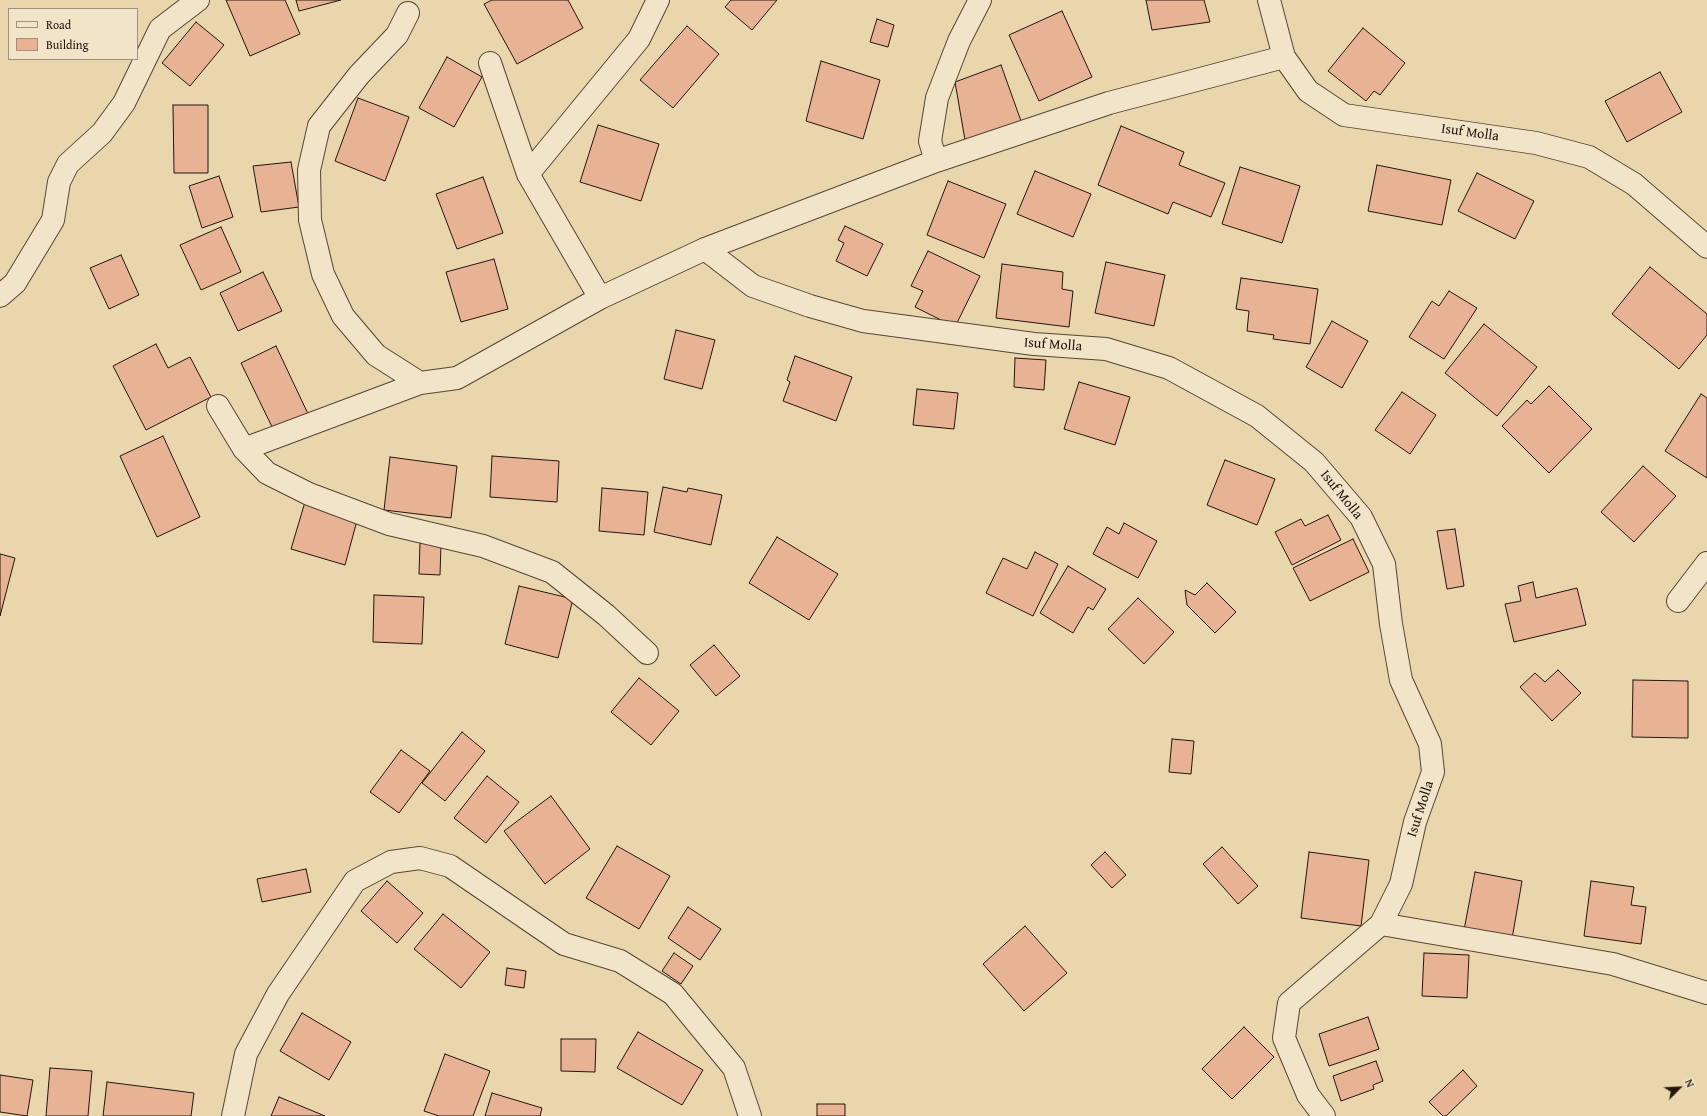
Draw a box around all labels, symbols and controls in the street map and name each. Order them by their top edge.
legend [8,8,138,60]
text: Road [46,16,71,33]
text: Building [46,36,89,53]
street label: Isuf Molla [1440,121,1500,145]
street label: Isuf Molla [1023,335,1083,355]
street label: Isuf Molla [1316,467,1366,523]
street label: Isuf Molla [1404,779,1438,839]
north arrow [1659,1068,1699,1108]
text: N [1681,1076,1699,1090]

